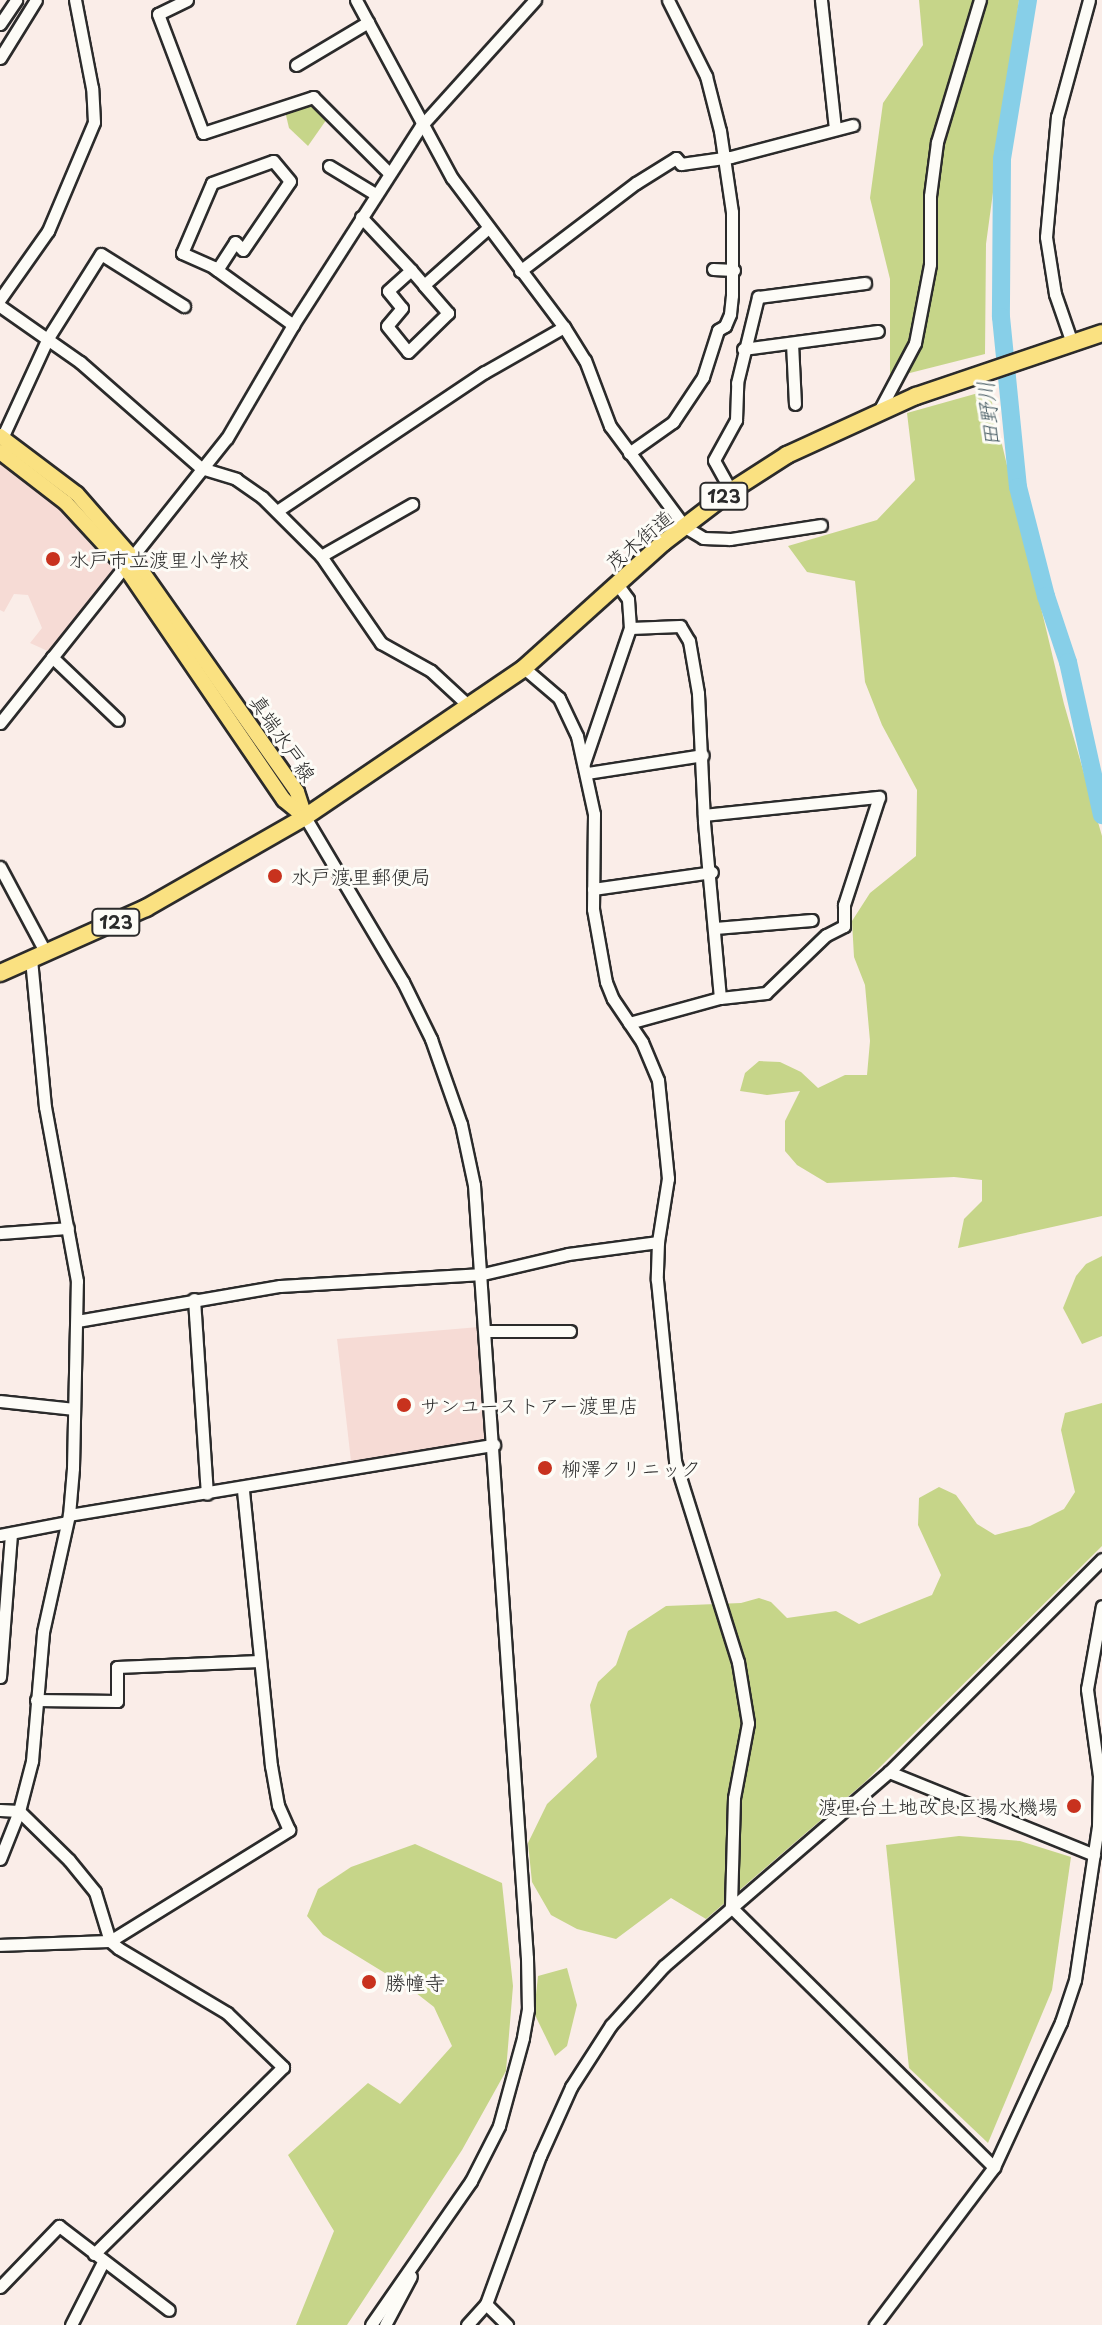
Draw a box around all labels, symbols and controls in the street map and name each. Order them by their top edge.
water label: 田野川 [970,380,1004,448]
road number: 123 [698,482,750,510]
street label: 茂木街道 [601,505,677,575]
place label: 水戸市立渡里小学校 [69,547,249,571]
marker: 水戸市立渡里小学校 [44,550,62,568]
street label: 真端水戸線 [245,690,321,786]
place label: 水戸渡里郵便局 [291,864,431,888]
marker: 水戸渡里郵便局 [266,867,284,885]
road number: 123 [90,908,142,936]
place label: サンユーストアー渡里店 [420,1393,638,1417]
marker: サンユーストアー渡里店 [395,1396,413,1414]
place label: 柳澤クリニック [561,1456,701,1480]
marker: 柳澤クリニック [536,1459,554,1477]
place label: 渡里台土地改良区揚水機場 [818,1794,1058,1818]
marker: 渡里台土地改良区揚水機場 [1065,1797,1083,1815]
place label: 勝幢寺 [385,1970,445,1994]
marker: 勝幢寺 [360,1973,378,1991]

